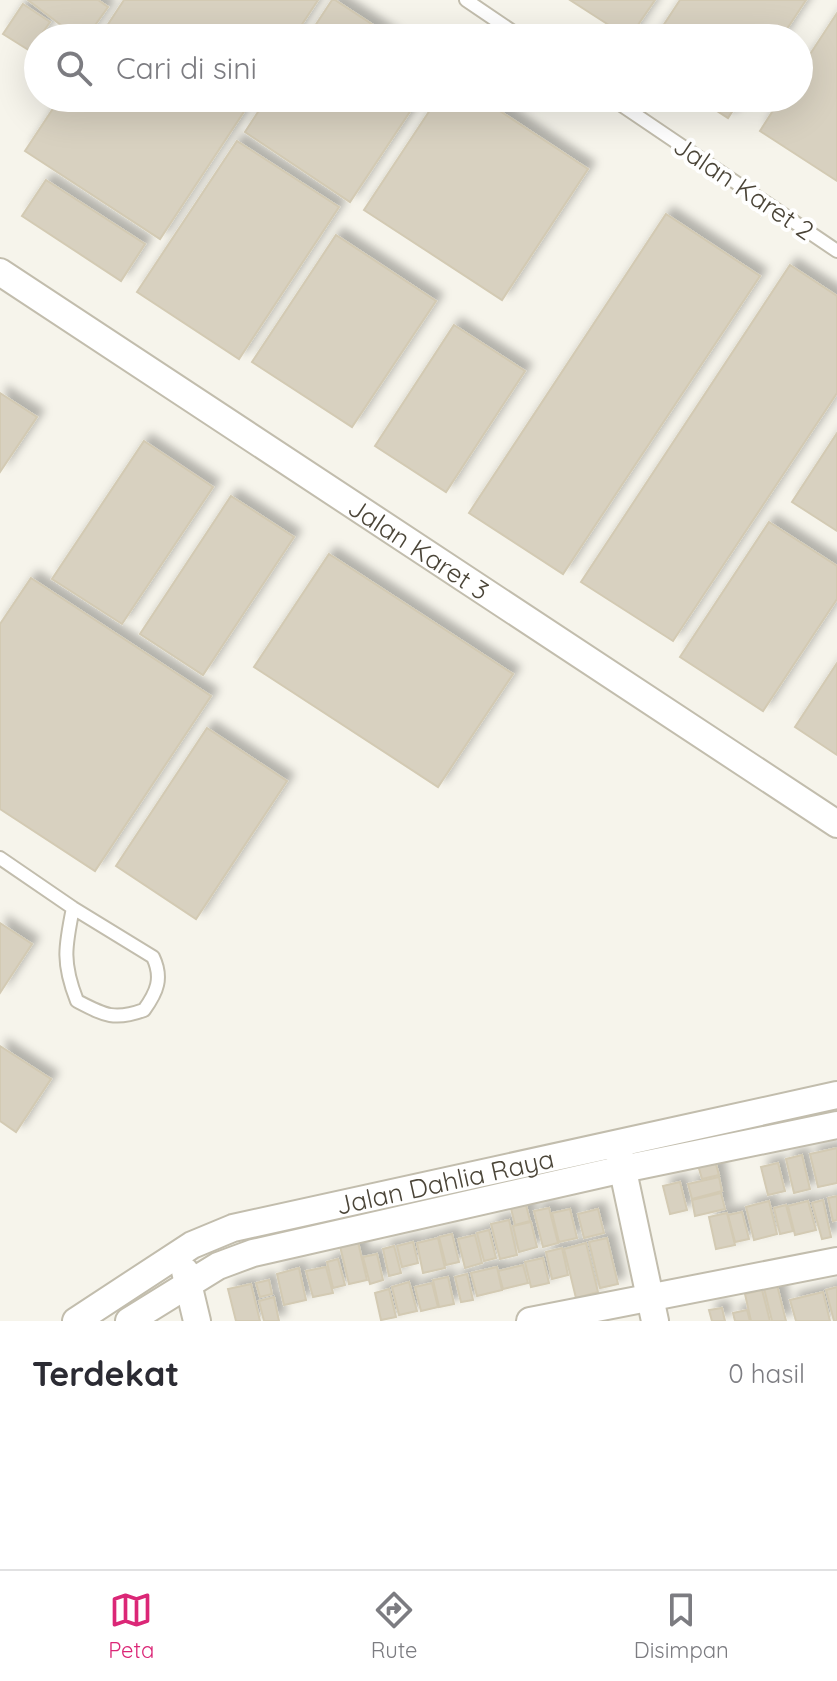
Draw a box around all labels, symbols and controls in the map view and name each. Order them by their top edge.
search box [24,24,813,112]
icon: search [52,46,96,90]
text: Cari di sini [116,49,257,87]
street label: Jalan Karet 2 [668,129,820,247]
street label: Jalan Karet 3 [343,490,496,607]
street label: Jalan Dahlia Raya [333,1141,557,1221]
text: Terdekat [32,1352,179,1395]
text: 0 hasil [728,1357,805,1390]
tab: Peta [108,1588,154,1664]
tab: Rute [371,1588,417,1664]
tab: Disimpan [634,1588,729,1664]

